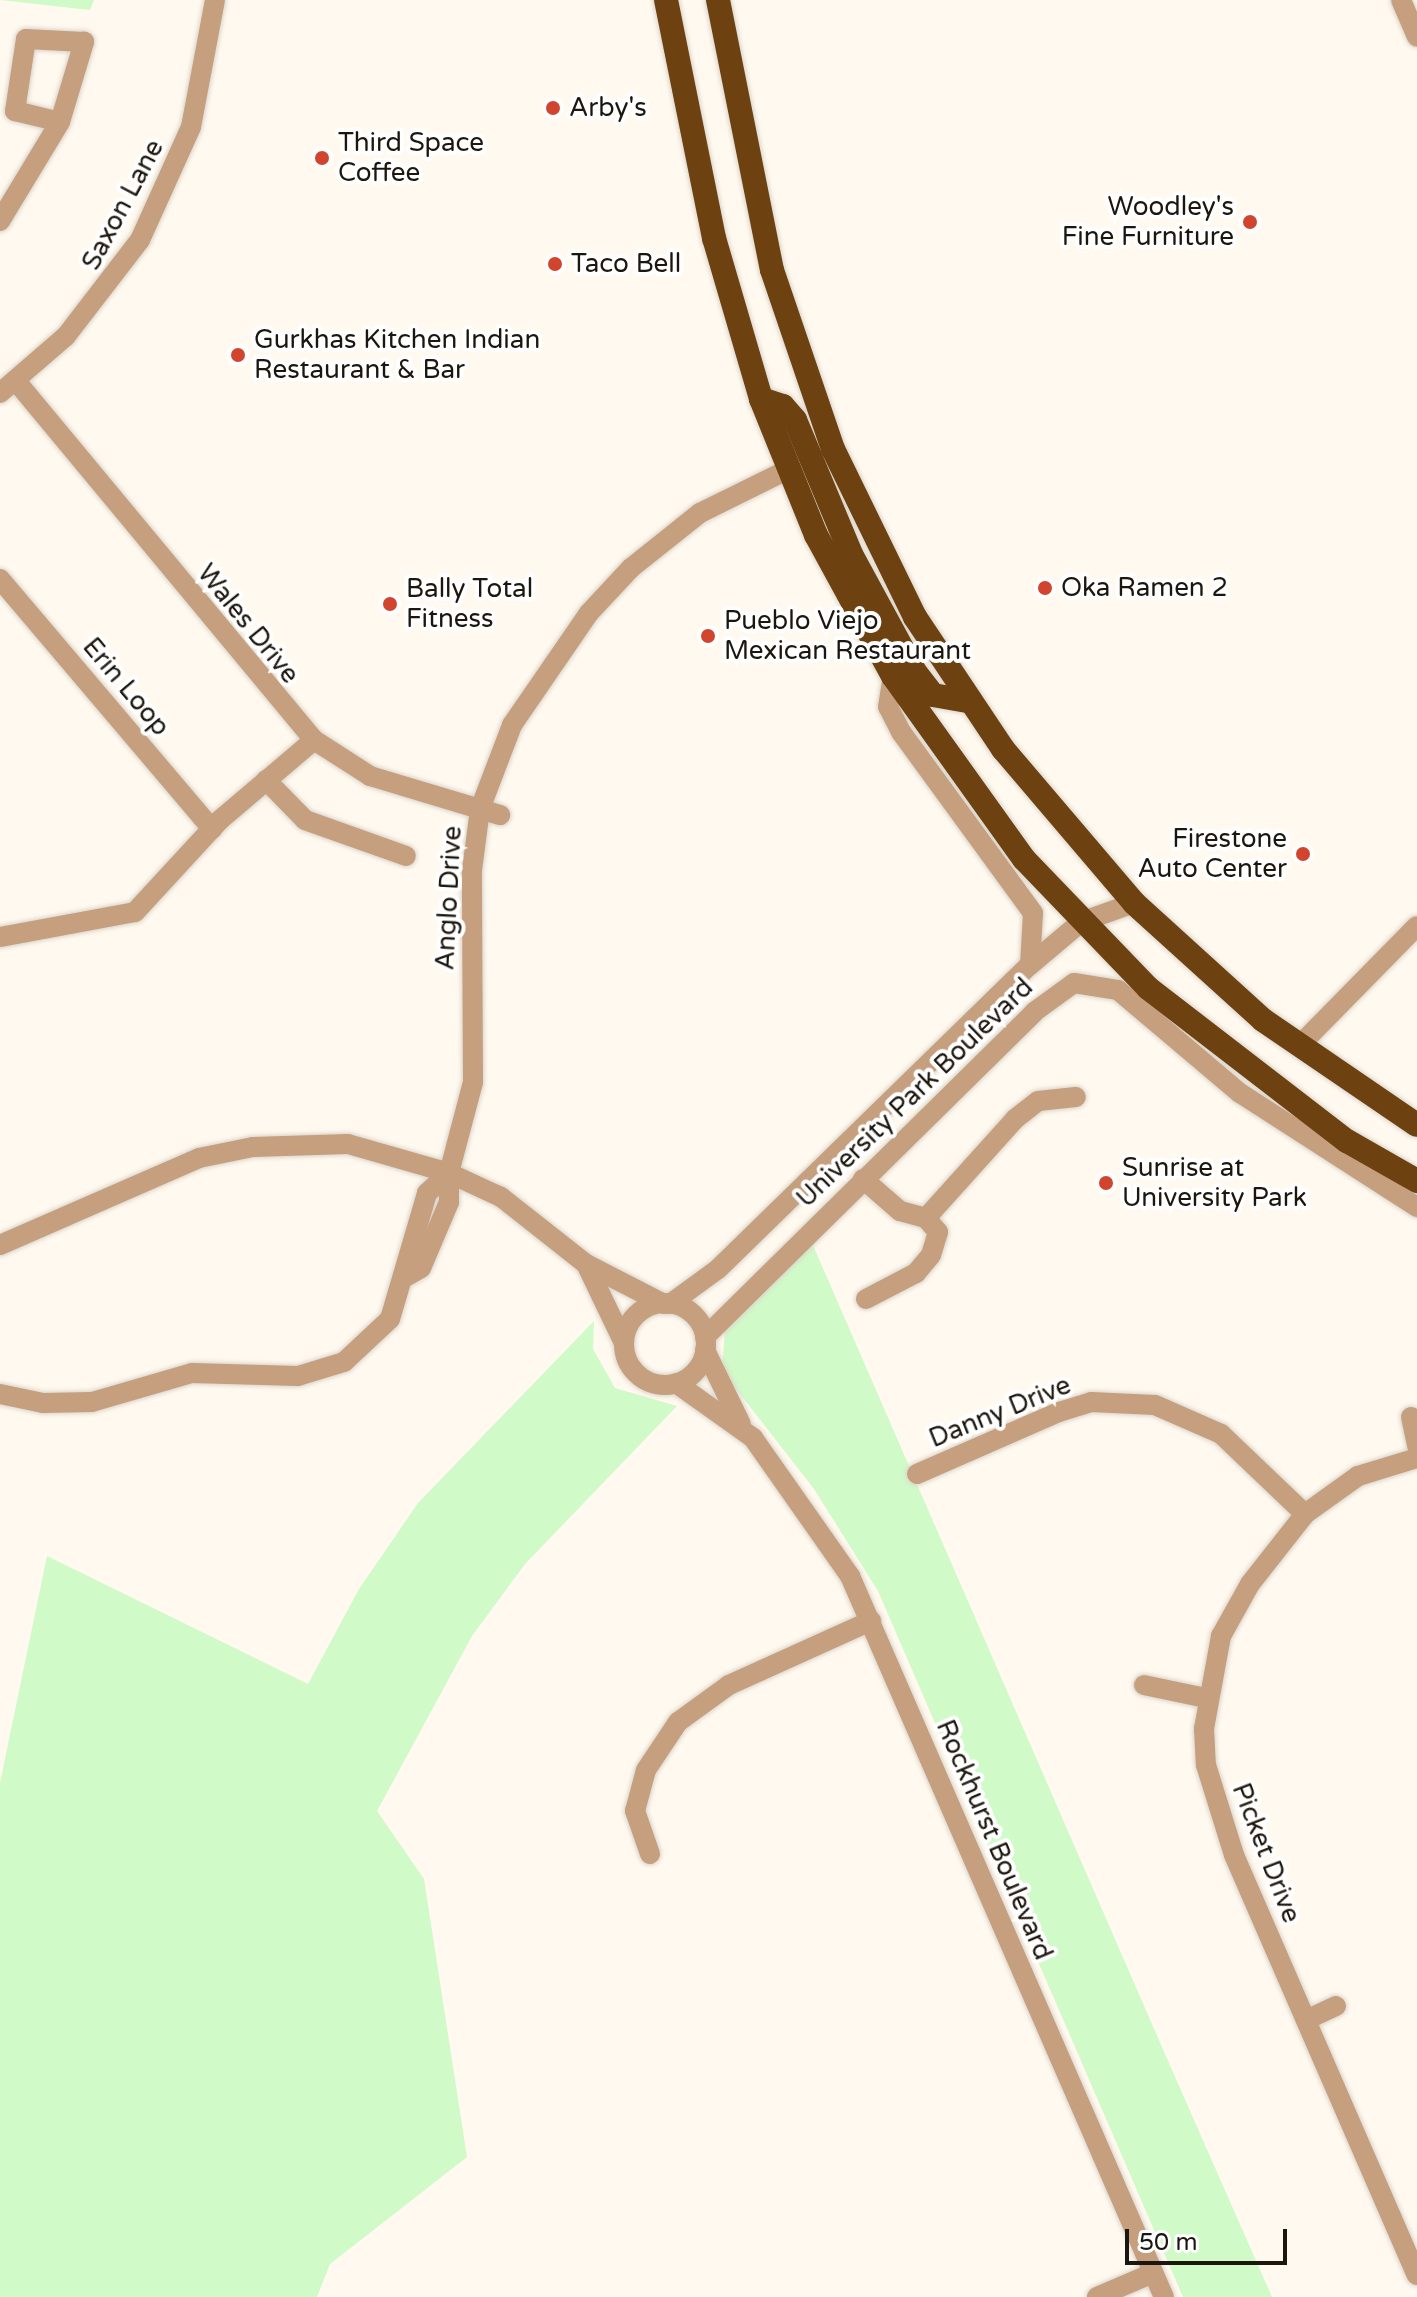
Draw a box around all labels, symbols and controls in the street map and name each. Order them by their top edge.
place label: Arby's [569,92,647,124]
marker: Arby's [544,99,562,117]
place label: Third Space Coffee [338,127,484,188]
street label: Saxon Lane [76,135,170,275]
marker: Third Space Coffee [313,149,331,167]
place label: Woodley's Fine Furniture [1062,191,1234,252]
marker: Woodley's Fine Furniture [1241,213,1259,231]
place label: Taco Bell [571,248,681,280]
marker: Taco Bell [546,255,564,273]
place label: Gurkhas Kitchen Indian Restaurant & Bar [254,324,540,386]
marker: Gurkhas Kitchen Indian Restaurant & Bar [229,346,247,364]
street label: Wales Drive [190,558,306,690]
place label: Oka Ramen 2 [1061,572,1228,604]
place label: Bally Total Fitness [406,573,533,634]
marker: Oka Ramen 2 [1036,579,1054,597]
marker: Bally Total Fitness [381,595,399,613]
place label: Pueblo Viejo Mexican Restaurant [724,605,971,666]
marker: Pueblo Viejo Mexican Restaurant [699,627,717,645]
street label: Erin Loop [76,632,176,742]
place label: Firestone Auto Center [1138,823,1287,884]
street label: Anglo Drive [430,825,468,971]
marker: Firestone Auto Center [1294,845,1312,863]
street label: University Park Boulevard [790,972,1040,1214]
place label: Sunrise at University Park [1122,1152,1307,1214]
marker: Sunrise at University Park [1097,1174,1115,1192]
street label: Danny Drive [925,1369,1075,1455]
street label: Rockhurst Boulevard [929,1715,1059,1965]
street label: Picket Drive [1225,1779,1307,1927]
scale bar [1129,2213,1291,2263]
text: 50 m [1139,2228,1197,2257]

